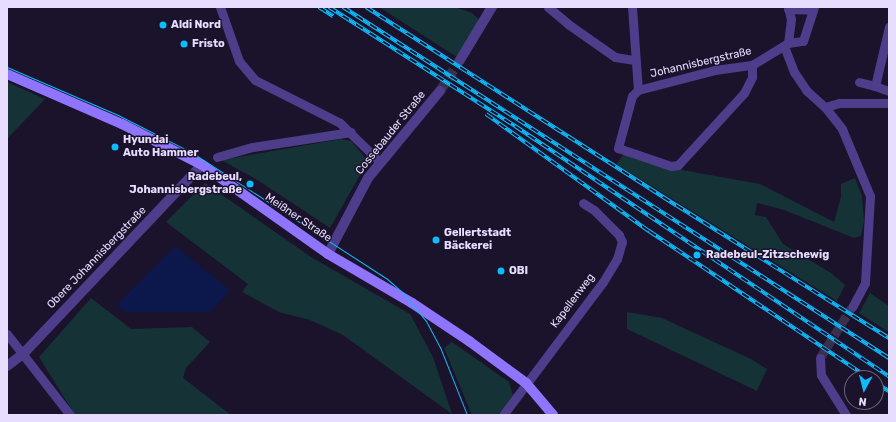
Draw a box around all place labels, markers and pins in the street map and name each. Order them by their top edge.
place label: Aldi Nord [171,18,221,32]
marker: Aldi Nord [158,20,168,30]
place label: Fristo [192,37,225,51]
marker: Fristo [179,39,189,49]
place label: Hyundai Auto Hammer [123,134,198,160]
marker: Hyundai Auto Hammer [110,142,120,152]
place label: Radebeul, Johannisbergstraße [129,171,242,197]
marker: Radebeul, Johannisbergstraße [245,179,255,189]
place label: Gellertstadt Bäckerei [444,227,511,253]
marker: Gellertstadt Bäckerei [431,235,441,245]
place label: Radebeul-Zitzschewig [706,248,829,262]
marker: Radebeul-Zitzschewig [691,249,703,261]
place label: OBI [509,264,528,278]
marker: OBI [496,266,506,276]

